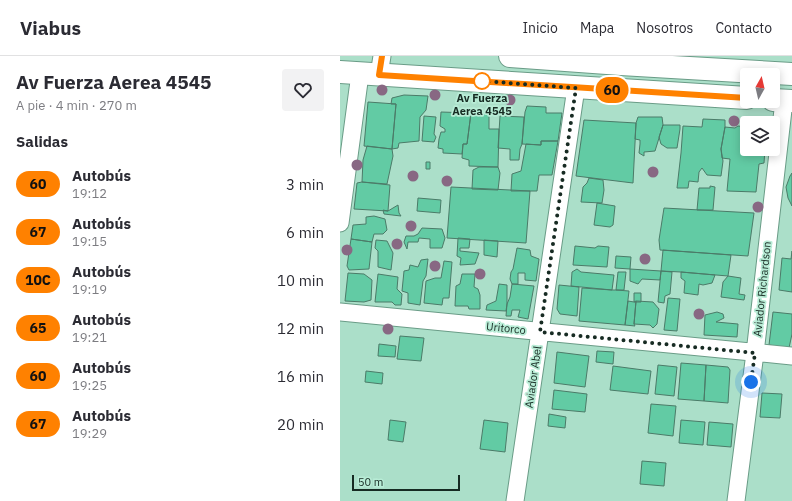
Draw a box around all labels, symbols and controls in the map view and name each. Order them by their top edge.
text: Viabus [20,16,81,40]
text: Inicio [522,19,558,37]
text: Mapa [580,19,614,37]
text: Nosotros [636,19,693,37]
text: Contacto [715,19,772,37]
north arrow [740,68,780,108]
map controls [740,68,780,156]
button: heart [282,69,324,111]
text: Av Fuerza Aerea 4545 [16,70,211,94]
marker: Av Fuerza Aerea 4545 [473,72,491,90]
line badge: 60 [594,77,630,103]
text: 60 [604,81,620,99]
place label: Av Fuerza Aerea 4545 [452,91,512,118]
text: A pie · 4 min · 270 m [16,97,137,114]
button: layers [740,116,780,156]
text: Salidas [16,132,68,151]
text: Autobús [72,166,131,185]
text: 60 [30,175,46,193]
text: 3 min [286,175,324,194]
text: 19:12 [72,185,107,202]
text: Autobús [72,214,131,233]
text: 67 [30,223,46,241]
text: 6 min [286,223,324,242]
text: 19:15 [72,233,107,250]
street label: Aviador Richardson [750,241,774,337]
text: Autobús [72,262,131,281]
text: 10C [25,271,51,289]
text: 10 min [277,271,324,290]
text: 19:19 [72,281,107,298]
text: Autobús [72,310,131,329]
text: 65 [30,319,46,337]
text: 12 min [277,319,324,338]
street label: Uritorco [485,319,527,337]
text: 19:21 [72,329,107,346]
street label: Aviador Abel [522,345,544,409]
text: Autobús [72,358,131,377]
text: 60 [30,367,46,385]
text: 16 min [277,367,324,386]
your location [741,372,761,392]
text: 19:25 [72,377,107,394]
text: Autobús [72,406,131,425]
text: 67 [30,415,46,433]
text: 20 min [277,415,324,434]
text: 19:29 [72,425,107,442]
scale bar [352,473,460,492]
text: 50 m [358,475,383,489]

